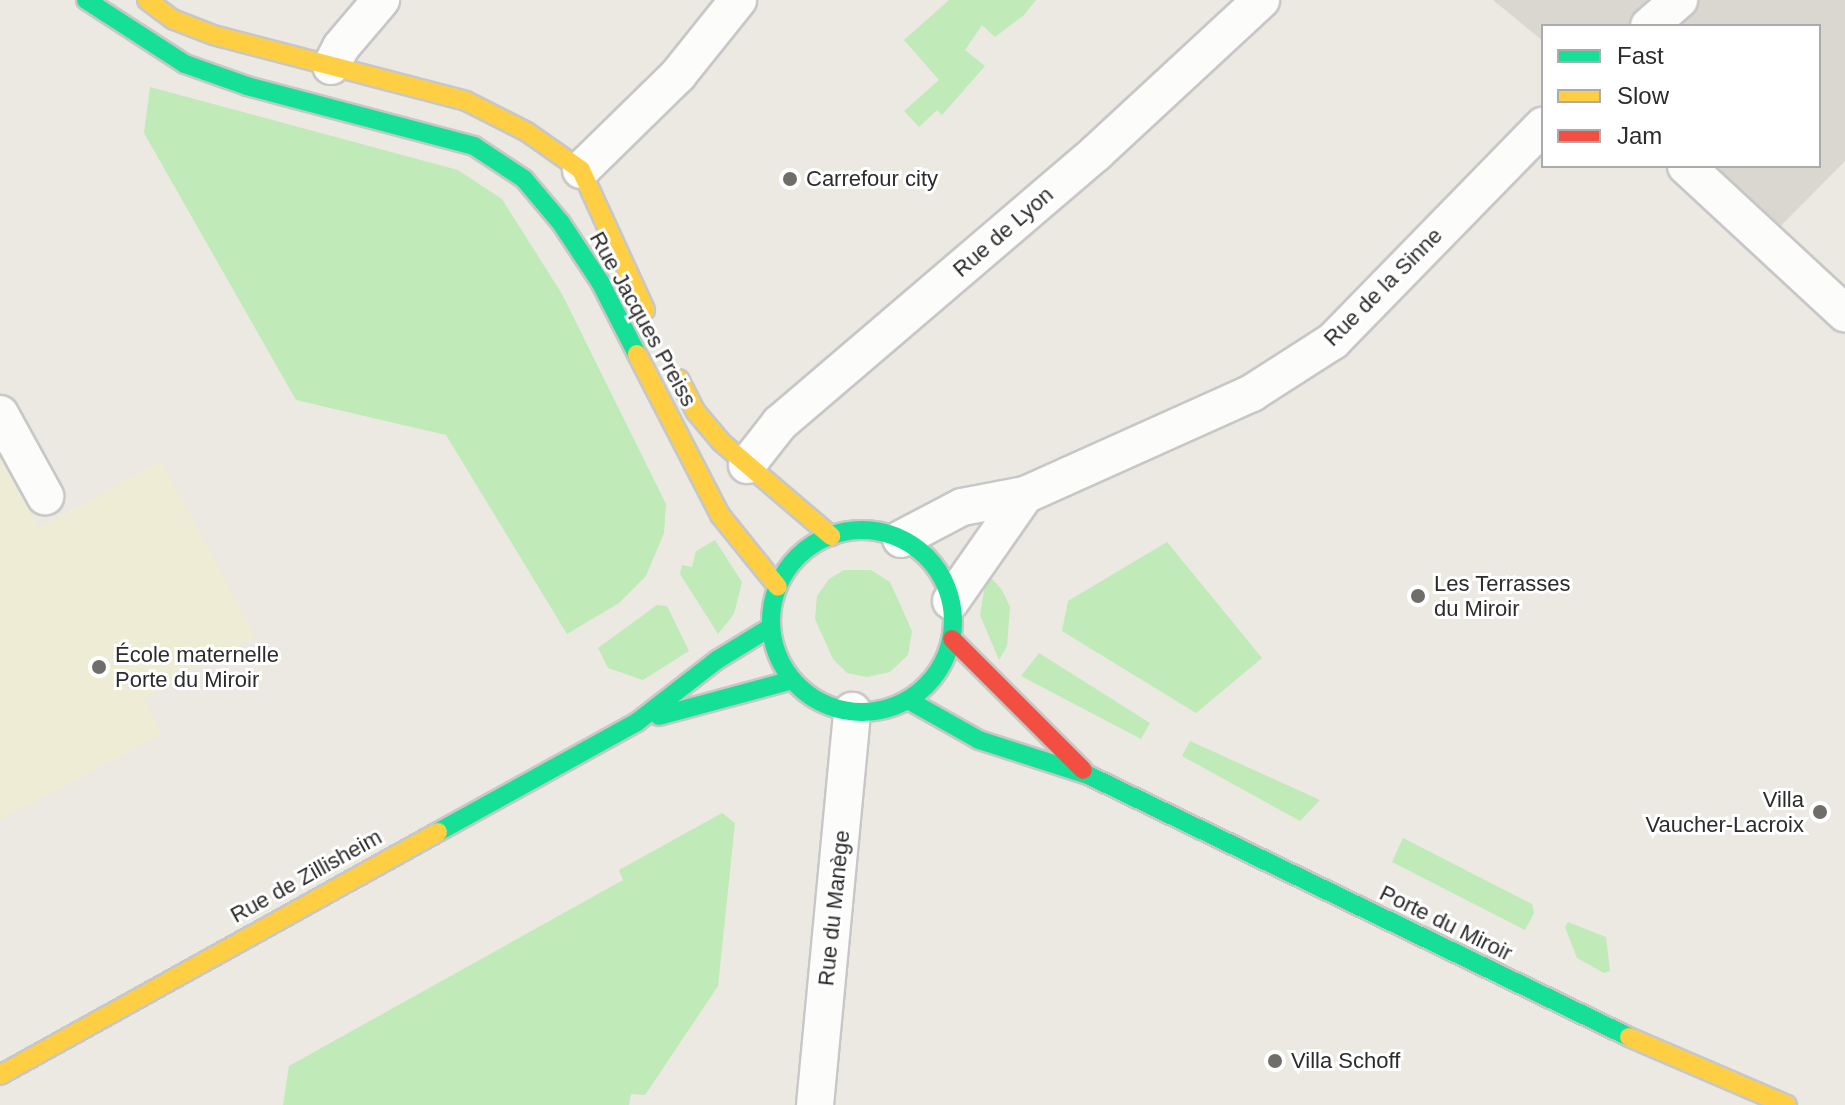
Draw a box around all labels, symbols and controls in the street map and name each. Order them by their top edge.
legend [1541,24,1821,168]
text: Fast [1617,42,1664,69]
text: Slow [1617,82,1669,109]
text: Jam [1617,122,1662,149]
place label: Carrefour city [806,166,938,192]
marker: Carrefour city [781,170,799,188]
street label: Rue de Lyon [948,181,1058,283]
street label: Rue de la Sinne [1318,222,1448,352]
street label: Rue Jacques Preiss [584,227,702,411]
place label: Les Terrasses du Miroir [1434,570,1571,622]
marker: Les Terrasses du Miroir [1409,587,1427,605]
place label: École maternelle Porte du Miroir [115,641,279,692]
marker: École maternelle Porte du Miroir [90,658,108,676]
place label: Villa Vaucher-Lacroix [1645,786,1804,838]
marker: Villa Vaucher-Lacroix [1811,803,1829,821]
street label: Rue de Zillisheim [226,824,386,928]
street label: Rue du Manège [813,829,855,987]
street label: Porte du Miroir [1375,880,1517,966]
place label: Villa Schoff [1291,1048,1400,1074]
marker: Villa Schoff [1266,1052,1284,1070]

